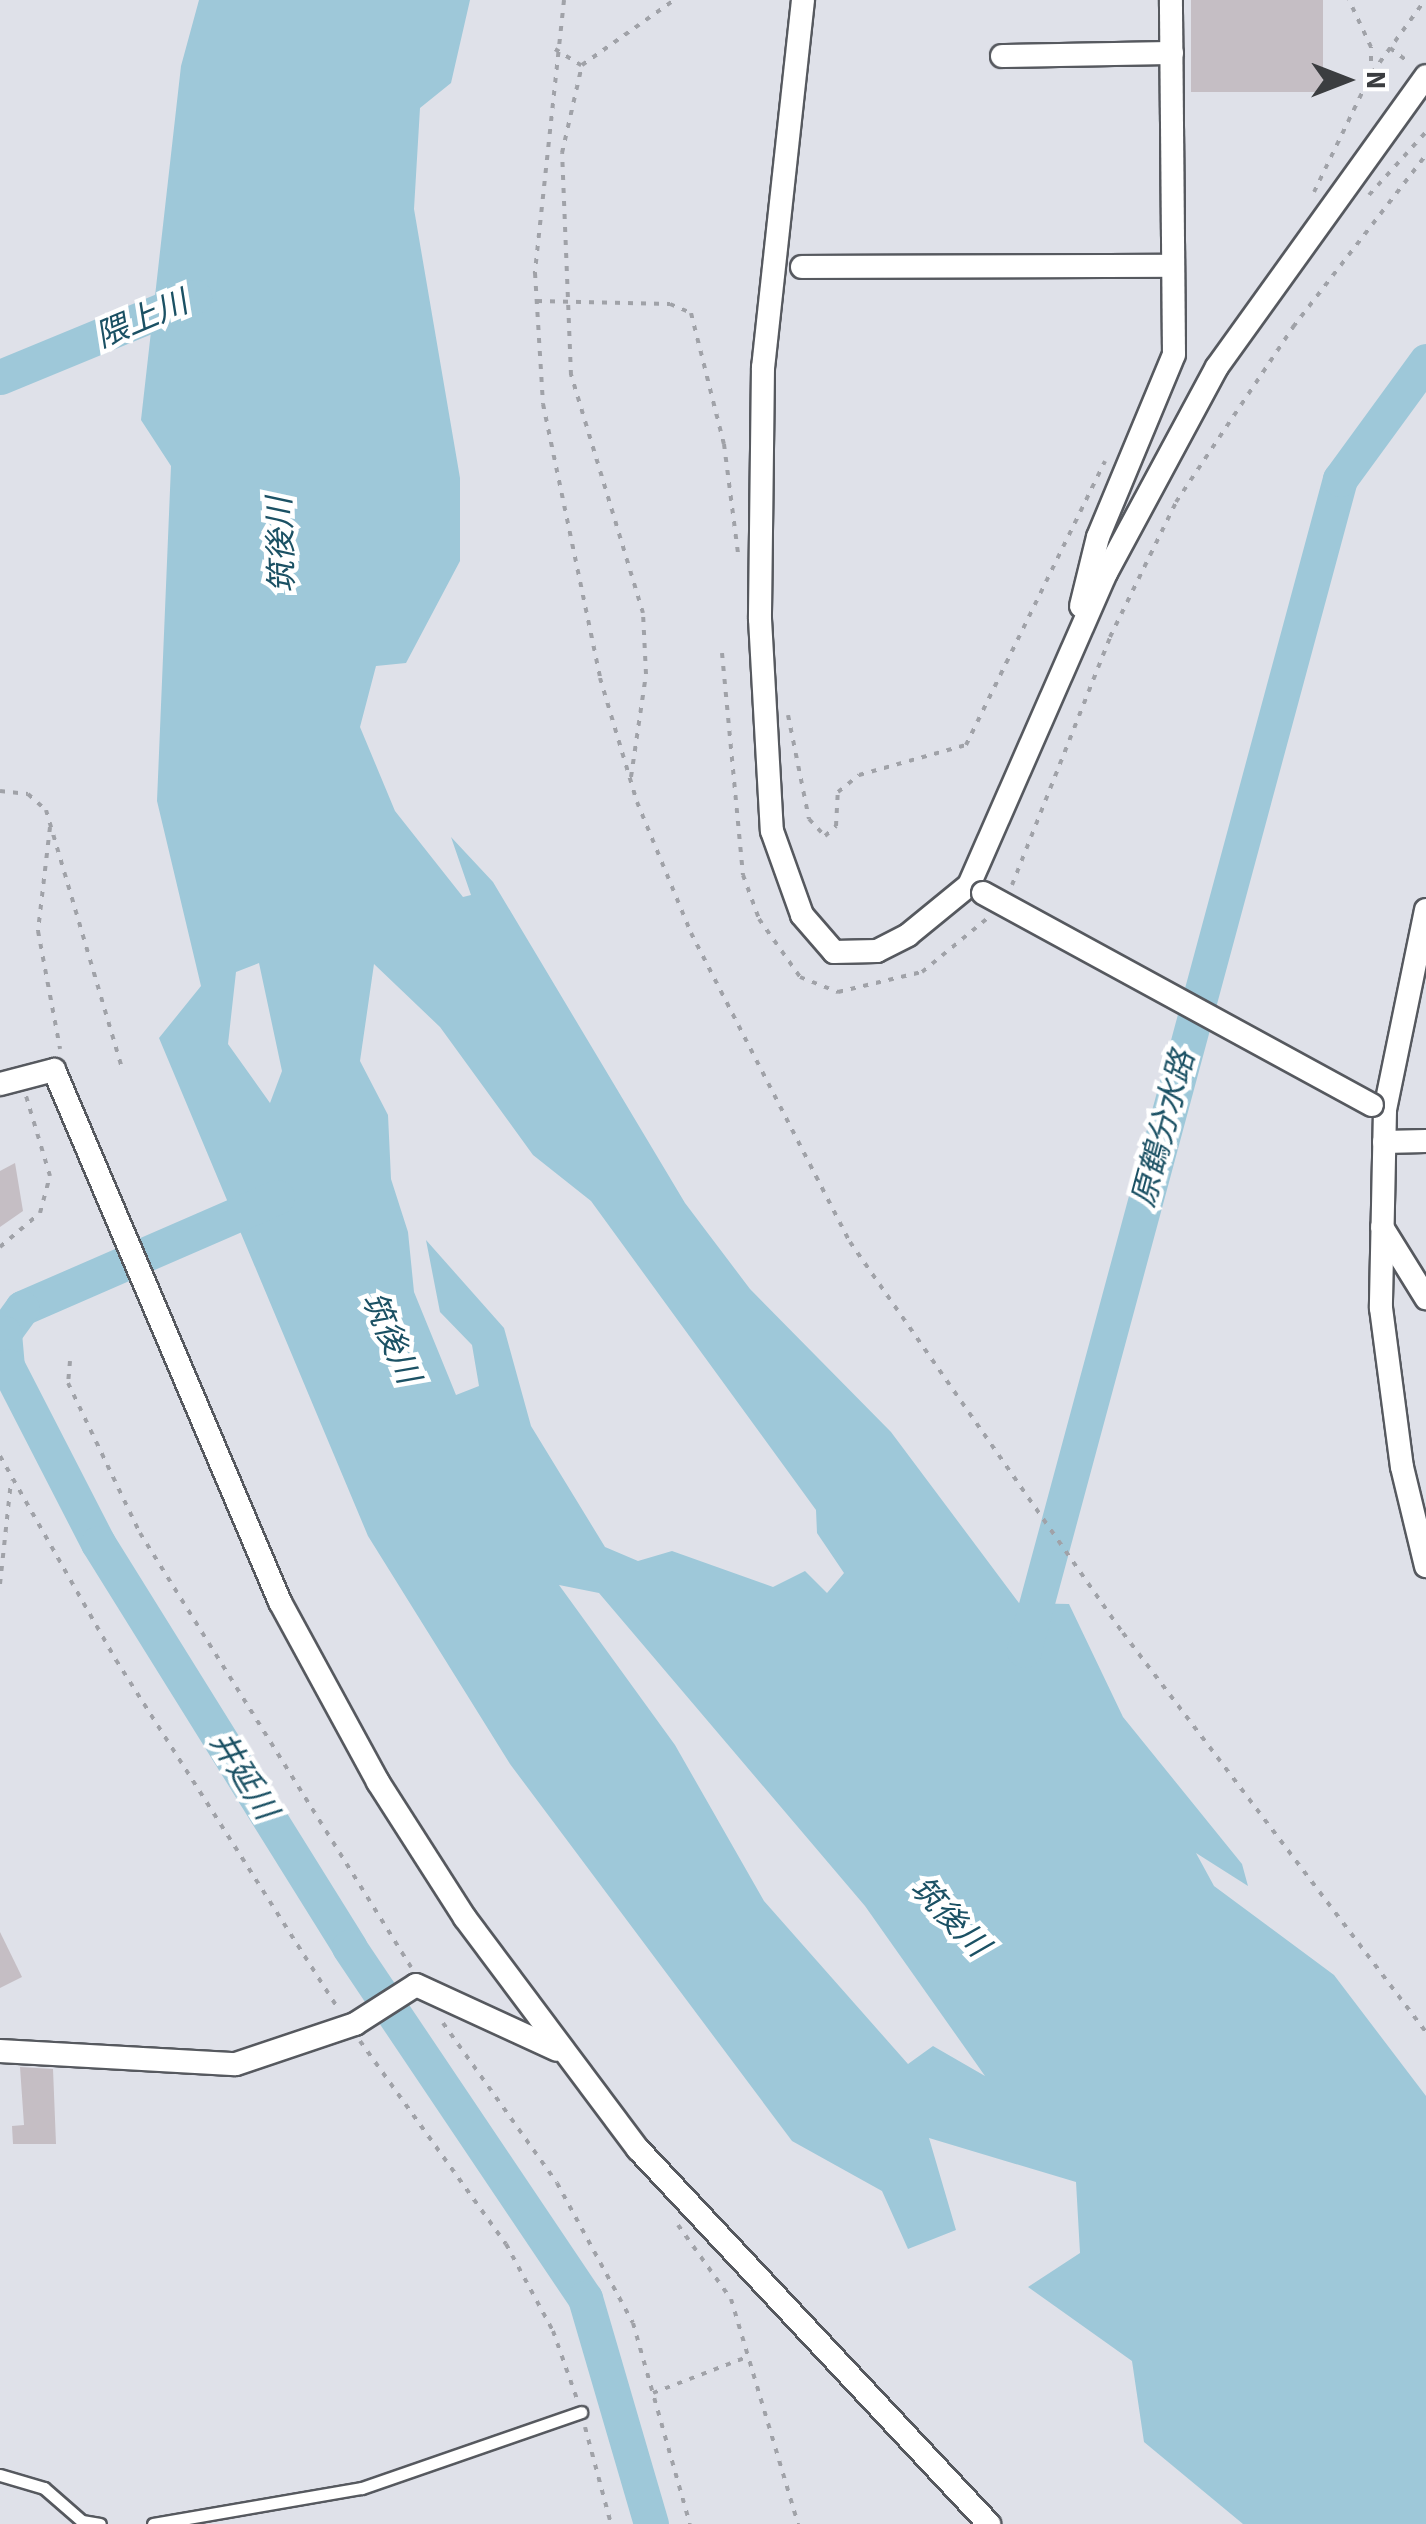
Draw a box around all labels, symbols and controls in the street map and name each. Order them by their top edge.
north arrow [1296,30,1396,130]
text: N [1356,71,1396,89]
water label: 隈上川 [90,284,194,356]
water label: 筑後川 [261,496,303,594]
water label: 原鶴分水路 [1125,1047,1203,1211]
water label: 筑後川 [353,1286,427,1390]
water label: 井延川 [201,1725,285,1827]
water label: 筑後川 [902,1869,996,1965]

